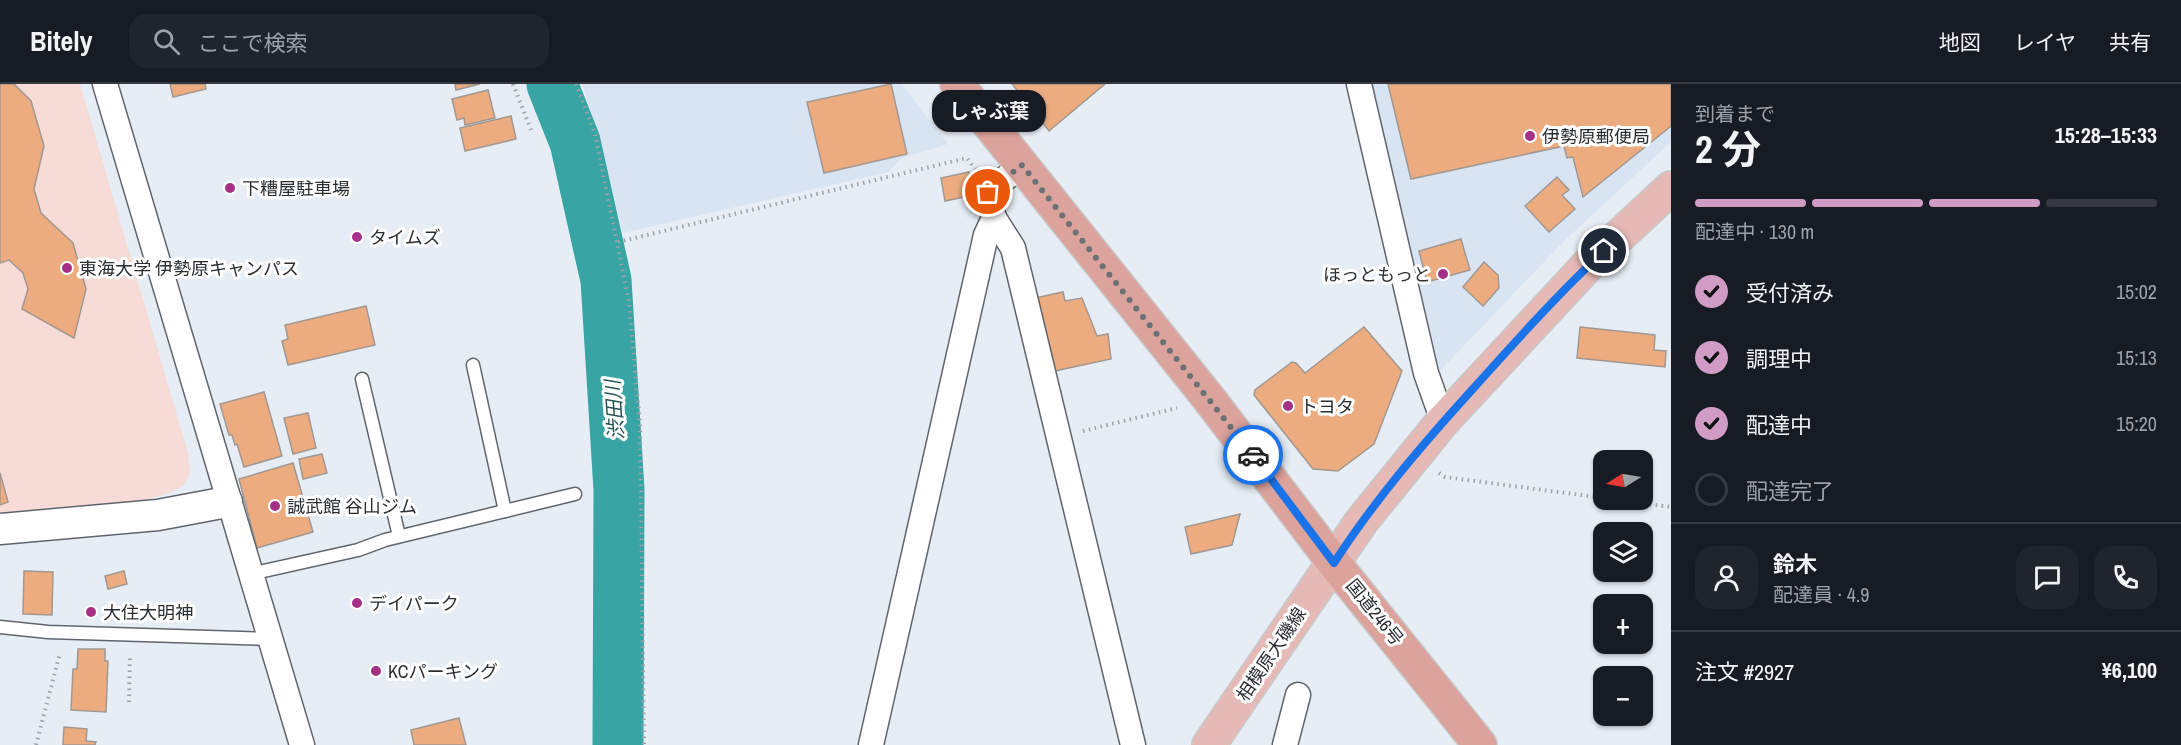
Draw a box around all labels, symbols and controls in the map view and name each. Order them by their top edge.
search box [129,14,549,68]
text: Bitely [30,22,93,60]
icon: search [150,25,183,58]
text: ここで検索 [198,28,308,58]
text: 地図 [1939,28,1981,57]
text: レイヤ [2014,28,2076,57]
text: 共有 [2109,28,2151,57]
callout: しゃぶ葉 [931,90,1045,132]
text: しゃぶ葉 [949,97,1029,124]
text: 到着まで [1695,100,1775,127]
text: 15:28–15:33 [2055,120,2157,150]
text: 2 分 [1695,123,1761,175]
place label: 伊勢原郵便局 [1542,124,1650,149]
marker: 伊勢原郵便局 [1523,129,1537,143]
pin [962,166,1013,217]
icon: bag [971,175,1004,208]
place label: 下糟屋駐車場 [242,176,350,201]
marker: 下糟屋駐車場 [223,181,237,195]
text: 配達中 · 130 m [1695,218,1814,245]
place label: タイムズ [369,225,441,250]
pin [1578,225,1629,276]
marker: タイムズ [350,230,364,244]
icon: home [1587,234,1620,267]
place label: 東海大学 伊勢原キャンパス [79,256,299,281]
marker: 東海大学 伊勢原キャンパス [60,261,74,275]
place label: ほっともっと [1323,262,1431,287]
marker: ほっともっと [1436,267,1450,281]
icon: check [1695,275,1728,308]
text: 受付済み [1746,278,1834,308]
text: 15:02 [2116,278,2157,305]
icon: check [1695,341,1728,374]
text: 調理中 [1746,344,1812,374]
text: 15:13 [2116,344,2157,371]
water label: 渋田川 [598,377,630,441]
place label: トヨタ [1300,394,1354,419]
marker: トヨタ [1281,399,1295,413]
icon: check [1695,407,1728,440]
text: 配達中 [1746,410,1812,440]
text: 15:20 [2116,410,2157,437]
courier [1223,425,1283,485]
icon: car [1237,439,1270,472]
north arrow [1593,450,1653,510]
map controls [1593,450,1653,726]
text: 配達完了 [1746,476,1834,506]
place label: 誠武館 谷山ジム [287,494,417,519]
marker: 誠武館 谷山ジム [268,499,282,513]
button: layers [1593,522,1653,582]
button: person [1695,546,1758,609]
button: chat [2016,546,2079,609]
button: phone [2094,546,2157,609]
text: 鈴木 [1773,549,1817,579]
street label: 国道246号 [1341,574,1409,650]
text: 配達員 · 4.9 [1773,581,1869,608]
place label: デイパーク [369,591,459,616]
button: + [1593,594,1653,654]
marker: デイパーク [350,596,364,610]
place label: 大住大明神 [103,600,193,625]
street label: 相模原大磯線 [1230,602,1312,706]
marker: 大住大明神 [84,605,98,619]
text: ¥6,100 [2102,655,2157,685]
text: 注文 #2927 [1695,657,1794,687]
place label: KCパーキング [388,659,498,684]
marker: KCパーキング [369,664,383,678]
button: − [1593,666,1653,726]

